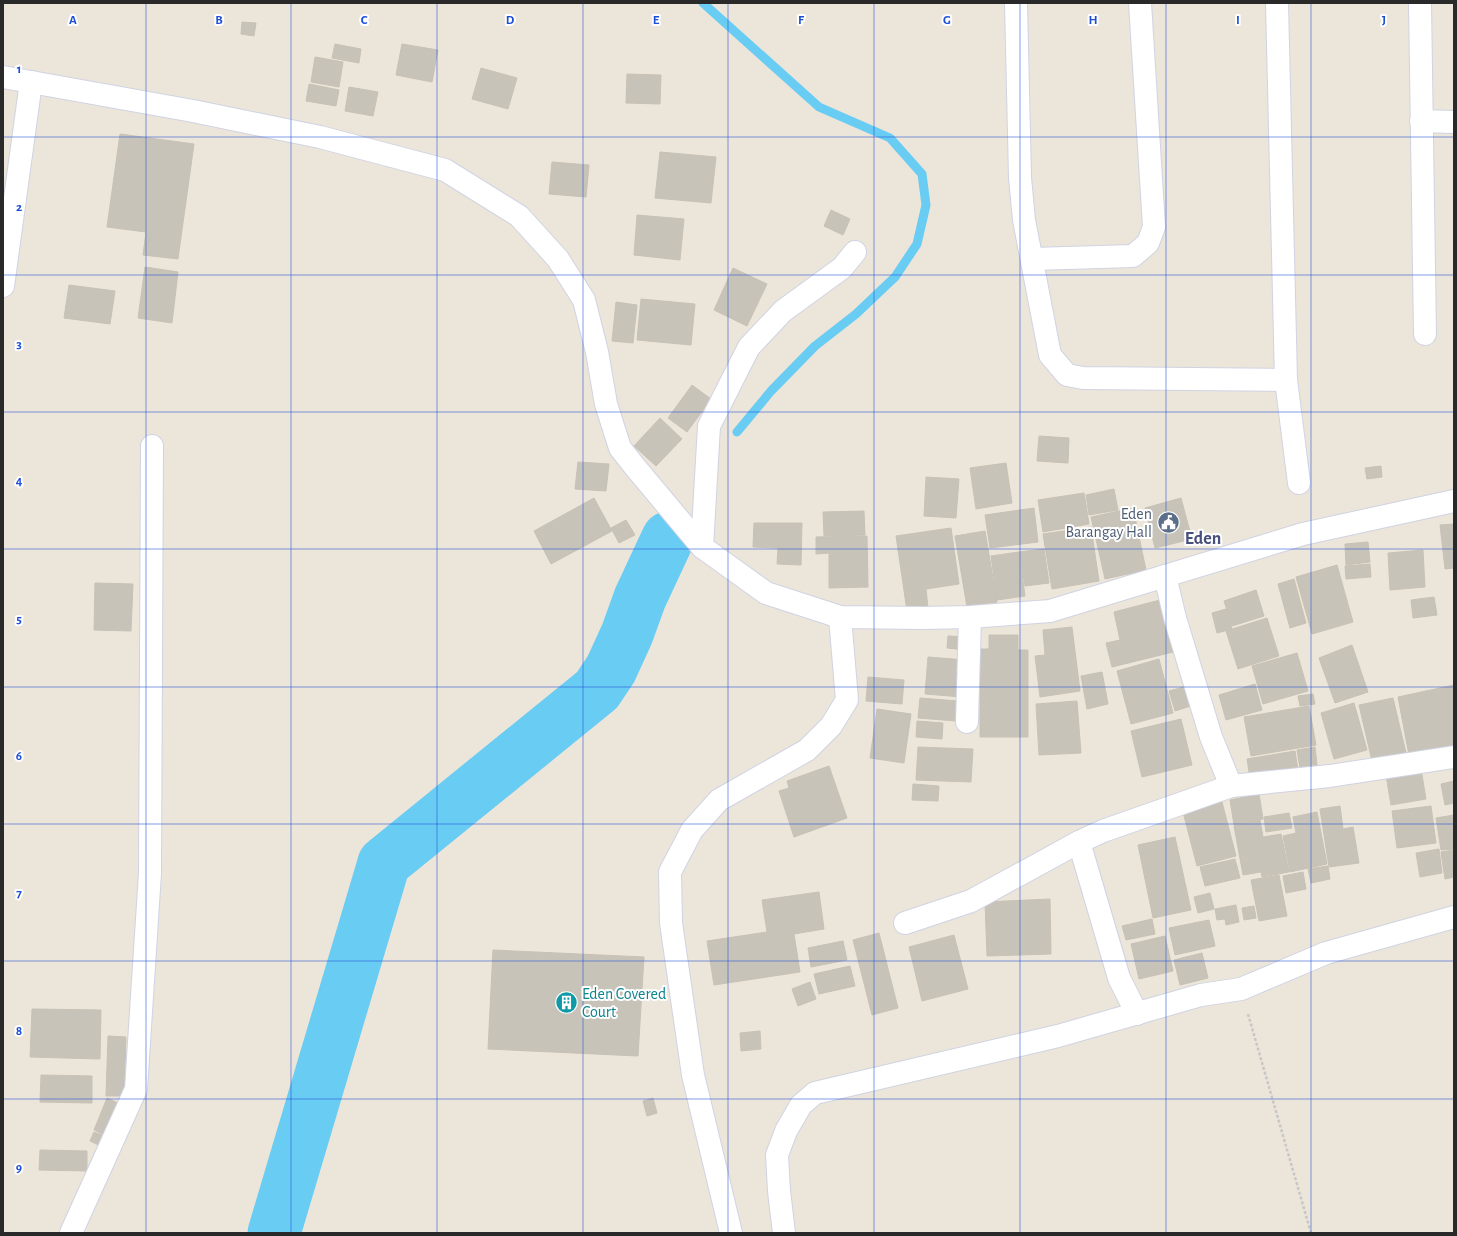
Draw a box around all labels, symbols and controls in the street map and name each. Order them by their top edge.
text: A [69,14,77,27]
text: B [215,14,223,27]
text: C [361,14,368,27]
text: D [506,14,515,27]
text: E [653,14,660,27]
text: F [798,14,805,27]
text: G [943,14,951,27]
text: H [1088,14,1098,27]
text: I [1236,14,1240,27]
text: J [1382,14,1386,27]
text: 1 [17,63,21,76]
text: 2 [16,201,22,214]
text: 3 [16,338,22,351]
text: 4 [16,475,23,488]
place label: Eden Barangay Hall [1066,506,1152,541]
public building icon: Eden Barangay Hall [1155,510,1181,536]
district label: Eden [1185,530,1221,548]
text: 5 [16,613,22,626]
text: 6 [16,750,22,763]
text: 7 [16,887,22,900]
place label: Eden Covered Court [582,986,666,1020]
building icon: Eden Covered Court [553,990,579,1016]
text: 8 [16,1025,22,1038]
text: 9 [16,1162,22,1175]

